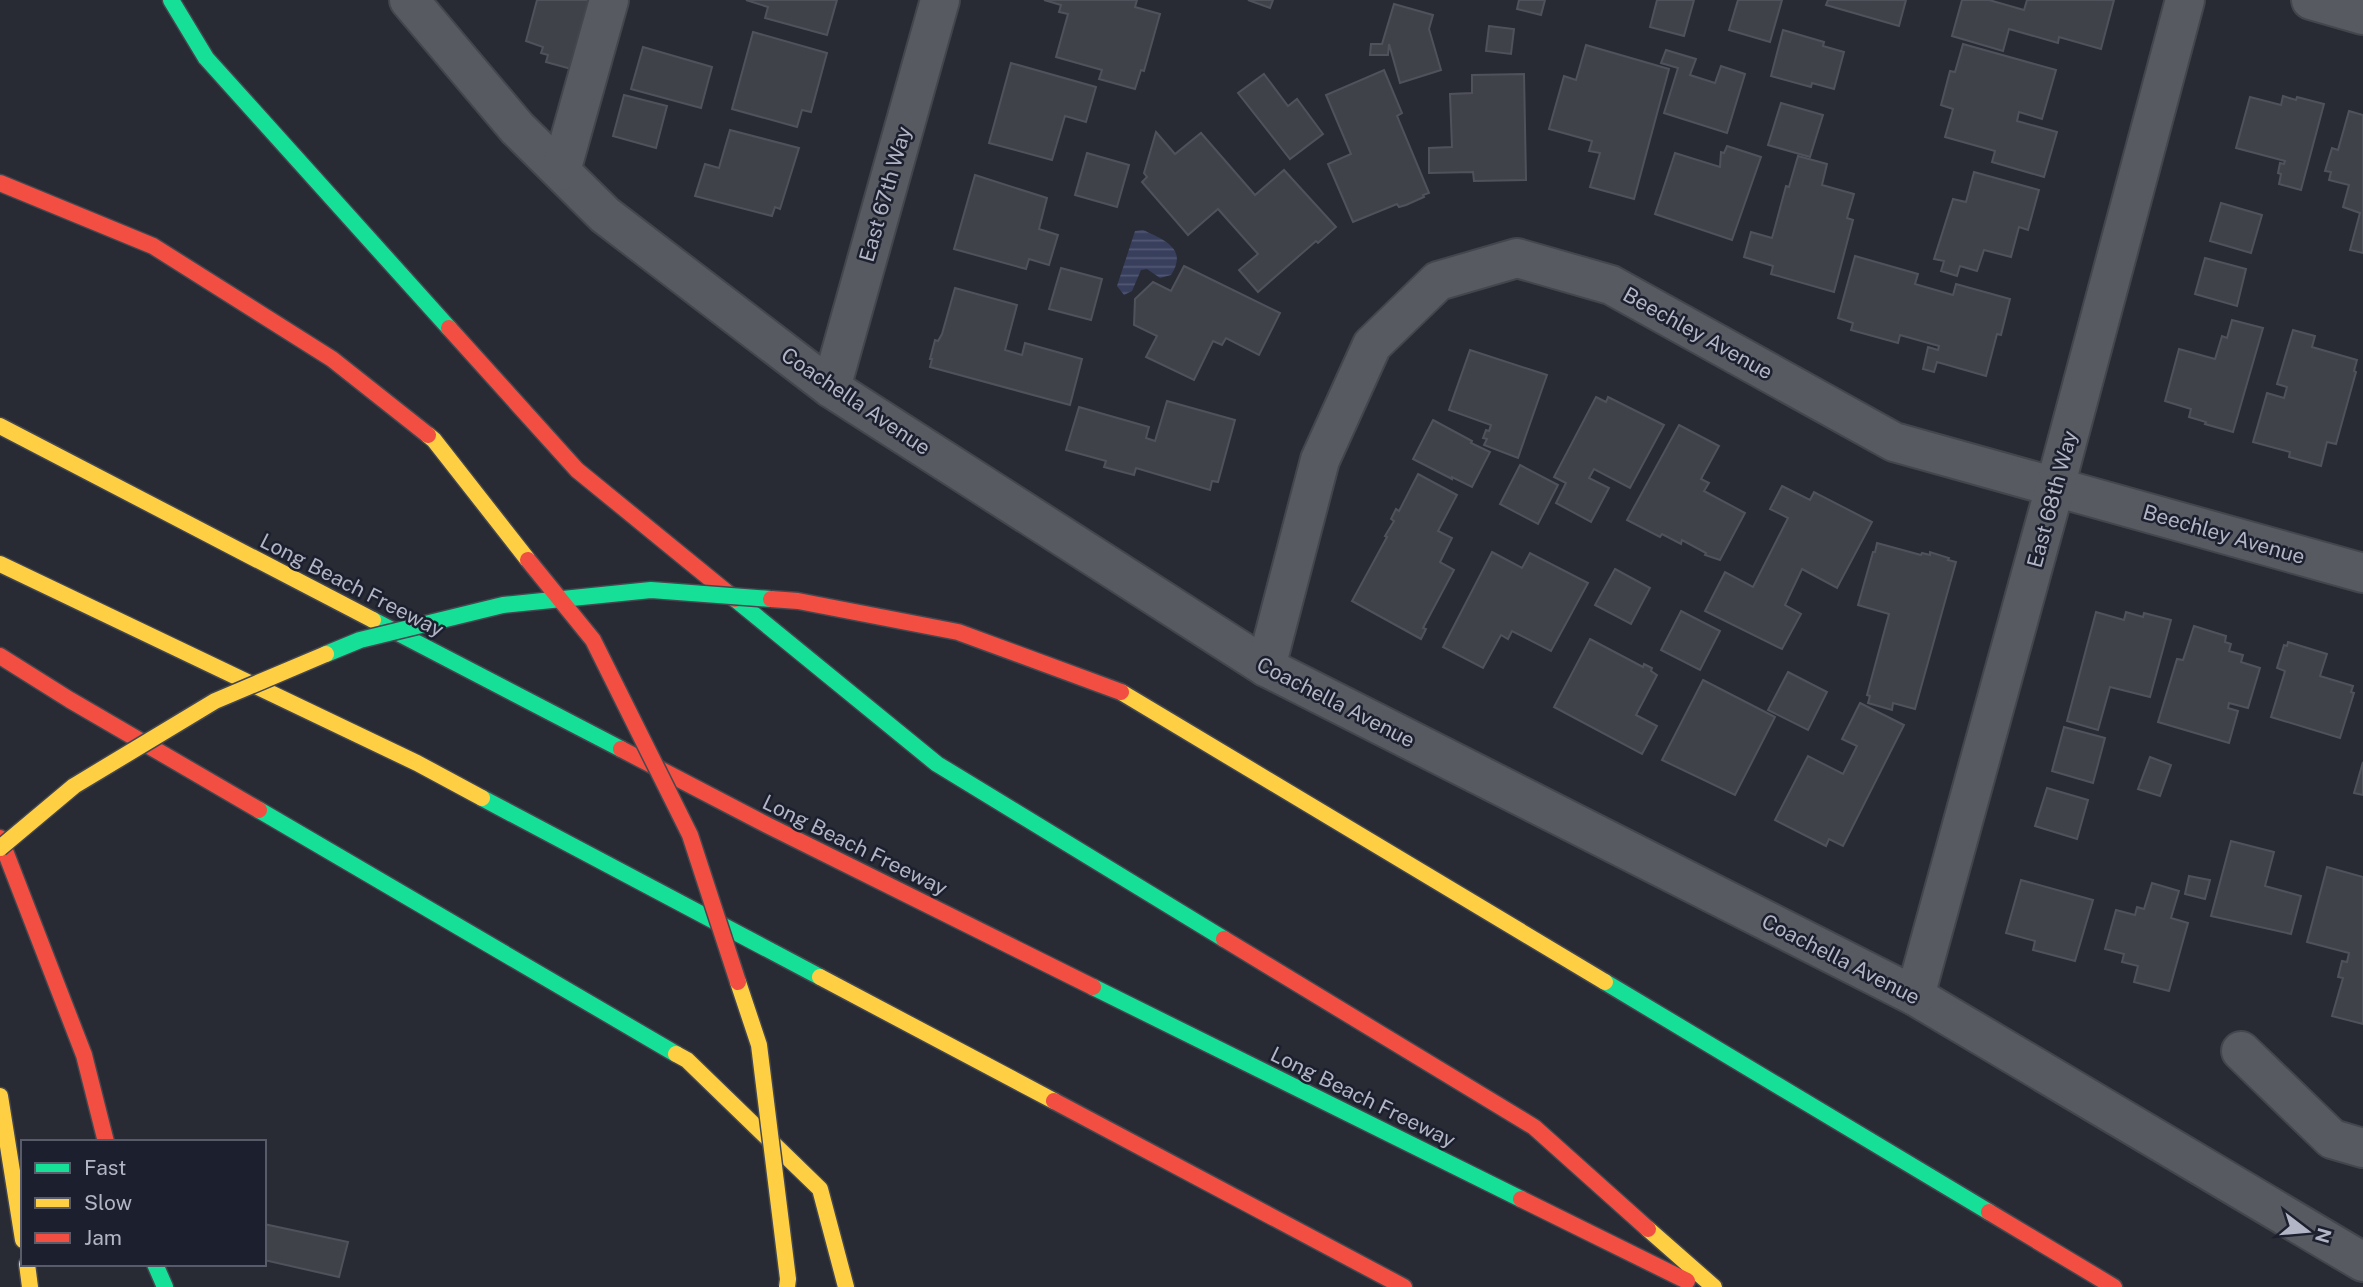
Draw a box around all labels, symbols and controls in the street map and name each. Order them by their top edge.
street label: East 67th Way [854,123,916,265]
street label: Beechley Avenue [1619,282,1777,384]
street label: Coachella Avenue [777,342,935,460]
street label: East 68th Way [2022,428,2082,570]
street label: Beechley Avenue [2140,499,2308,569]
street label: Long Beach Freeway [256,528,448,642]
street label: Coachella Avenue [1253,651,1419,753]
street label: Long Beach Freeway [758,789,952,901]
street label: Coachella Avenue [1758,908,1924,1010]
street label: Long Beach Freeway [1266,1041,1460,1153]
legend [21,1140,266,1266]
text: Fast [84,1155,126,1180]
text: Slow [84,1190,132,1215]
north arrow [2272,1196,2342,1266]
text: Jam [84,1225,122,1250]
text: N [2311,1226,2336,1246]

